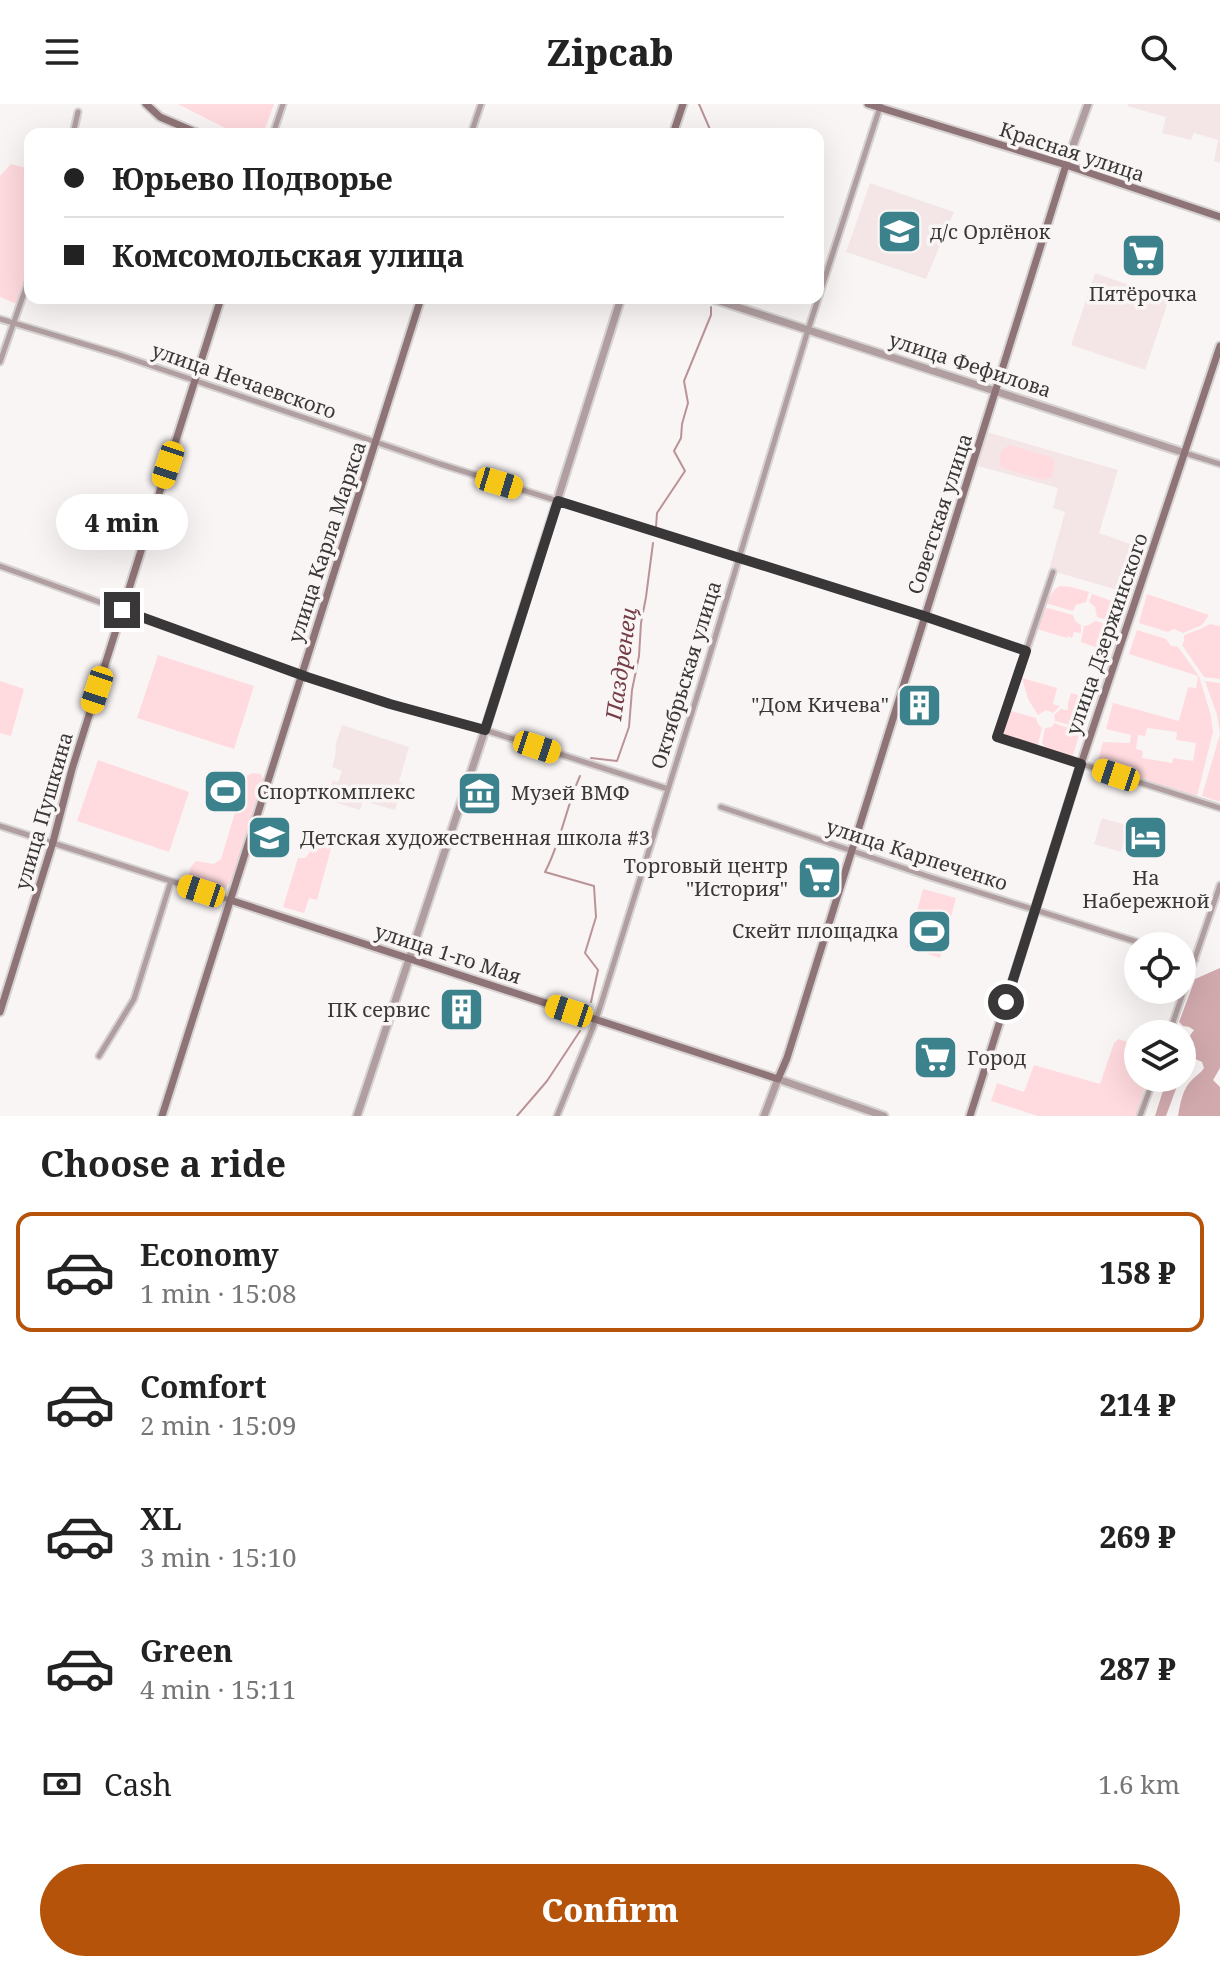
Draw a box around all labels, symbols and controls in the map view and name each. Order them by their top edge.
text: Zipcab [546,28,674,77]
icon: menu [40,30,84,74]
icon: search [1136,30,1180,74]
street label: Красная улица [996,115,1148,188]
text: Юрьево Подворье [112,158,393,199]
school or university icon: д/с Орлёнок [875,208,923,256]
place label: д/с Орлёнок [930,218,1051,245]
supermarket icon: Пятёрочка [1119,231,1167,279]
text: Комсомольская улица [112,235,464,276]
place label: Пятёрочка [1089,280,1197,307]
street label: улица Фефилова [886,326,1055,403]
street label: улица Нечаевского [148,336,340,425]
street label: Советская улица [901,430,978,598]
car [149,438,187,492]
street label: улица Карла Маркса [281,438,372,646]
car [473,465,525,501]
callout: 4 min [56,494,188,550]
text: 4 min [85,504,159,540]
street label: улица Дзержинского [1059,529,1154,738]
street label: Октябрьская улица [644,578,727,772]
route end [104,592,140,628]
water label: Паздренец [597,606,643,723]
car [78,663,116,717]
building icon: "Дом Кичева" [896,681,944,729]
place label: "Дом Кичева" [751,691,889,718]
car [510,728,564,766]
street label: улица Пушкина [8,729,79,893]
car [1089,756,1143,794]
sports icon: Спорткомплекс [202,768,250,816]
museum icon: Музей ВМФ [456,769,504,817]
place label: Спорткомплекс [257,778,415,805]
place label: Музей ВМФ [511,779,630,806]
street label: улица Карпеченко [823,812,1011,897]
school or university icon: Детская художественная школа #3 [245,814,293,862]
hotel icon: На Набережной [1122,814,1170,862]
place label: Детская художественная школа #3 [300,824,650,851]
place label: Торговый центр "История" [623,852,788,902]
supermarket icon: Торговый центр "История" [795,854,843,902]
place label: На Набережной [1082,864,1210,914]
car [174,872,228,910]
sports icon: Скейт площадка [906,907,954,955]
street label: улица 1-го Мая [371,917,525,990]
place label: Скейт площадка [732,917,899,944]
map controls [1124,932,1196,1092]
button: locate [1124,932,1196,1004]
route start [988,984,1024,1020]
building icon: ПК сервис [437,986,485,1034]
car [542,992,596,1030]
place label: ПК сервис [327,996,430,1023]
button: layers [1124,1020,1196,1092]
supermarket icon: Город [912,1034,960,1082]
place label: Город [967,1044,1026,1071]
text: Choose a ride [40,1139,286,1188]
text: Economy [140,1234,279,1275]
icon: car [44,1236,116,1308]
text: 158 ₽ [1099,1252,1176,1293]
text: 1 min · 15:08 [140,1275,297,1311]
text: Comfort [140,1366,267,1407]
icon: car [44,1368,116,1440]
text: 214 ₽ [1099,1384,1176,1425]
text: 2 min · 15:09 [140,1407,297,1443]
text: XL [140,1498,182,1539]
icon: car [44,1500,116,1572]
text: 269 ₽ [1099,1516,1176,1557]
text: 3 min · 15:10 [140,1539,297,1575]
text: Green [140,1630,233,1671]
icon: car [44,1632,116,1704]
text: 287 ₽ [1099,1648,1176,1689]
text: 4 min · 15:11 [140,1671,297,1707]
icon: cash [40,1762,84,1806]
text: Cash [104,1764,172,1805]
text: 1.6 km [1098,1766,1180,1802]
button: Confirm [40,1864,1180,1956]

